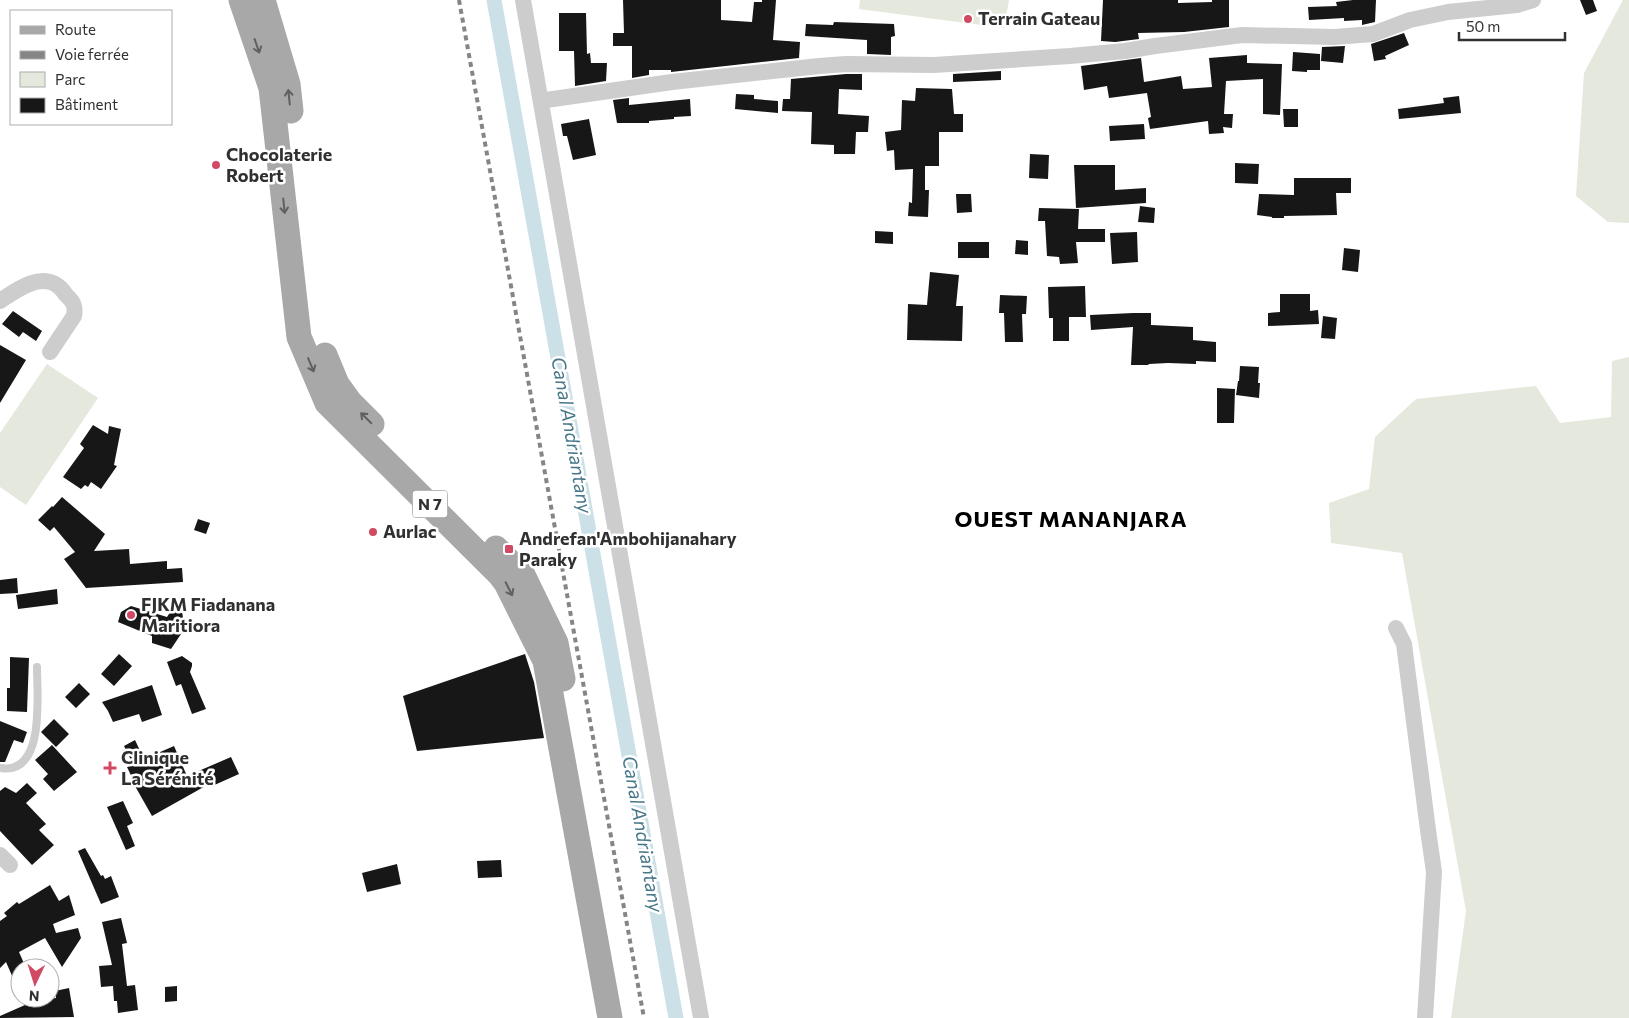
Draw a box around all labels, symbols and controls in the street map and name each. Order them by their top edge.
place label: Terrain Gateau [978,7,1100,29]
legend [10,10,172,125]
scale bar [1459,10,1565,42]
marker: Terrain Gateau [962,13,974,25]
text: 50 m [1466,17,1500,35]
text: Route [55,20,96,38]
one-way arrow [253,38,262,53]
text: Voie ferrée [55,45,129,63]
text: Parc [55,70,85,88]
one-way arrow [284,90,294,106]
text: Bâtiment [55,95,118,113]
place label: Chocolaterie Robert [226,143,332,186]
marker: Chocolaterie Robert [210,159,222,171]
one-way arrow [279,197,289,213]
water label: Canal Andriantany [547,355,598,516]
one-way arrow [306,357,316,372]
one-way arrow [360,412,372,424]
road number: N 7 [412,490,448,518]
district label: OUEST MANANJARA [955,505,1187,532]
place label: Aurlac [383,520,437,542]
marker: Aurlac [367,526,379,538]
place label: Andrefan'Ambohijanahary Paraky [519,527,737,570]
marker: Andrefan'Ambohijanahary Paraky [503,543,515,555]
one-way arrow [505,581,514,596]
place label: FJKM Fiadanana Maritiora [141,593,275,636]
marker: FJKM Fiadanana Maritiora [125,609,137,621]
place label: Clinique La Sérénité [121,746,214,789]
water label: Canal Andriantany [618,754,669,915]
marker: Clinique La Sérénité [103,761,117,775]
north arrow [10,958,60,1008]
text: N [28,988,40,1005]

